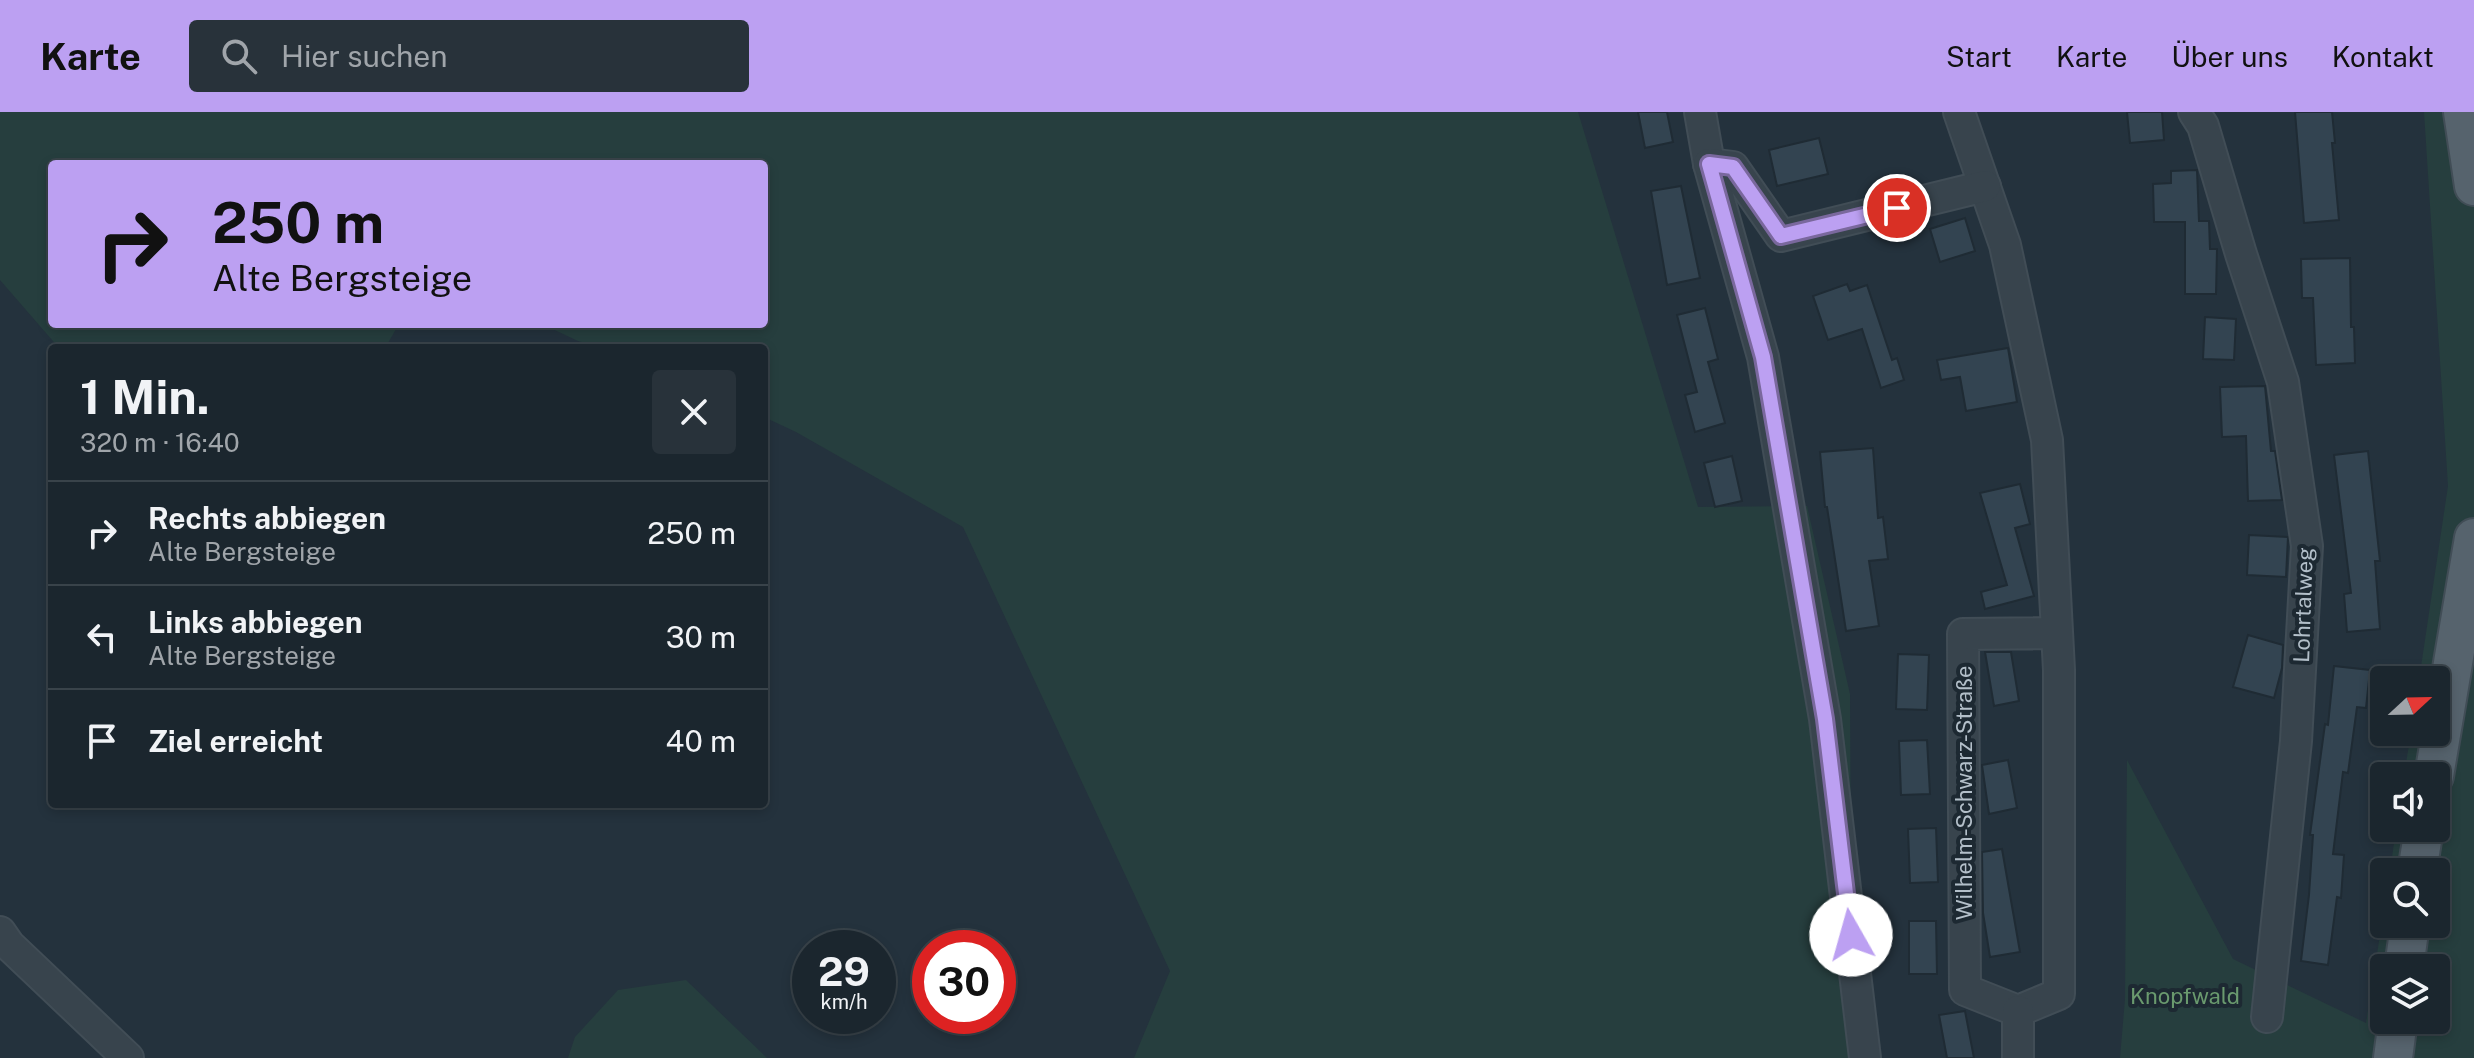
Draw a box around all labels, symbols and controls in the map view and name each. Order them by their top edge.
search box [189,20,749,92]
text: Karte [40,34,141,79]
icon: search [217,34,261,78]
text: Hier suchen [281,38,448,74]
text: Start [1946,40,2012,73]
text: Karte [2056,40,2127,73]
text: Über uns [2171,40,2288,73]
text: Kontakt [2332,40,2434,73]
pin [1863,174,1931,242]
icon: arrive [1875,186,1919,230]
text: 250 m [212,190,384,256]
icon: right [80,192,184,296]
text: Alte Bergsteige [212,257,472,299]
text: 1 Min. [80,368,210,425]
button: close [652,370,736,454]
text: 320 m · 16:40 [80,427,240,458]
text: Rechts abbiegen [148,500,386,536]
icon: right [80,511,124,555]
text: 250 m [647,515,736,551]
text: Alte Bergsteige [148,536,336,567]
street label: Lohrtalweg [2288,547,2318,663]
text: Links abbiegen [148,604,363,640]
icon: left [80,615,124,659]
text: 30 m [666,619,736,655]
text: Alte Bergsteige [148,640,336,671]
street label: Wilhelm-Schwarz-Straße [1951,666,1977,920]
north arrow [2370,666,2450,746]
map controls [2370,666,2450,1034]
icon: arrive [80,719,124,763]
text: Ziel erreicht [148,723,323,759]
text: 40 m [666,723,736,759]
button: sound [2370,762,2450,842]
button: search [2370,858,2450,938]
position arrow [1809,893,1893,977]
speed limit sign: 30 [912,930,1016,1034]
text: 29 [818,948,870,995]
button: layers [2370,954,2450,1034]
park label: Knopfwald [2130,983,2240,1009]
text: km/h [820,990,868,1014]

